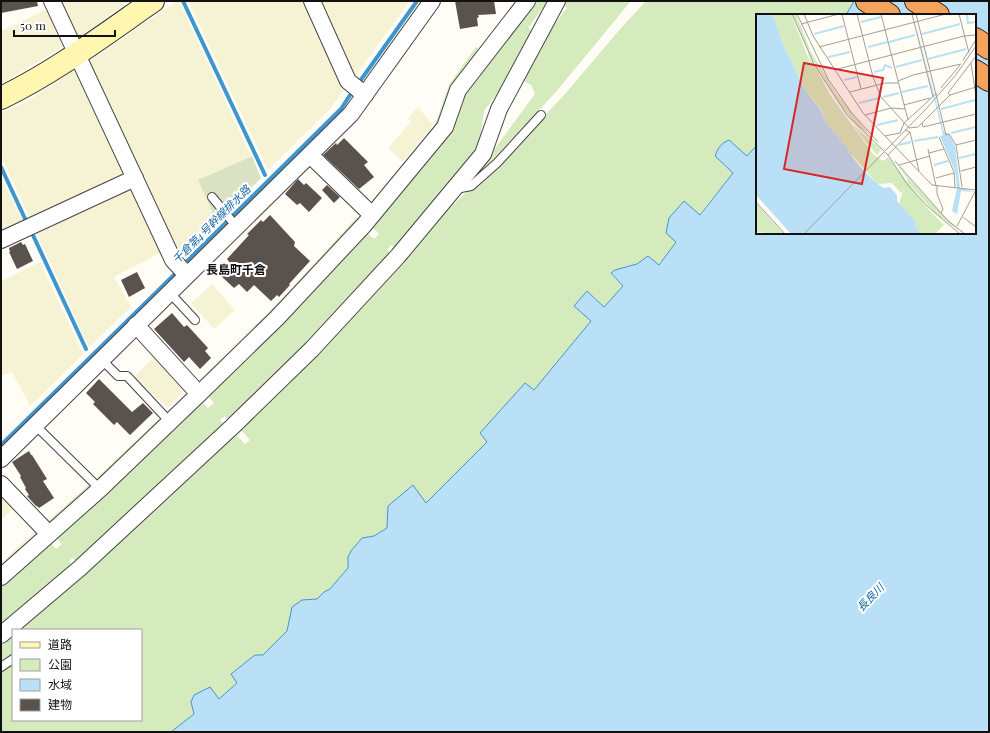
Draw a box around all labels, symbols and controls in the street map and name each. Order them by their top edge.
scale bar [14,12,115,38]
inset map [756,14,976,234]
text: 50 m [20,17,46,33]
water label: 千倉第4号幹線排水路 [169,181,254,266]
district label: 長島町千倉 [206,261,266,277]
water label: 長良川 [853,579,888,614]
legend [12,629,142,721]
text: 道路 [48,636,72,652]
text: 公園 [48,656,72,672]
text: 水域 [48,676,72,692]
text: 建物 [48,696,72,712]

